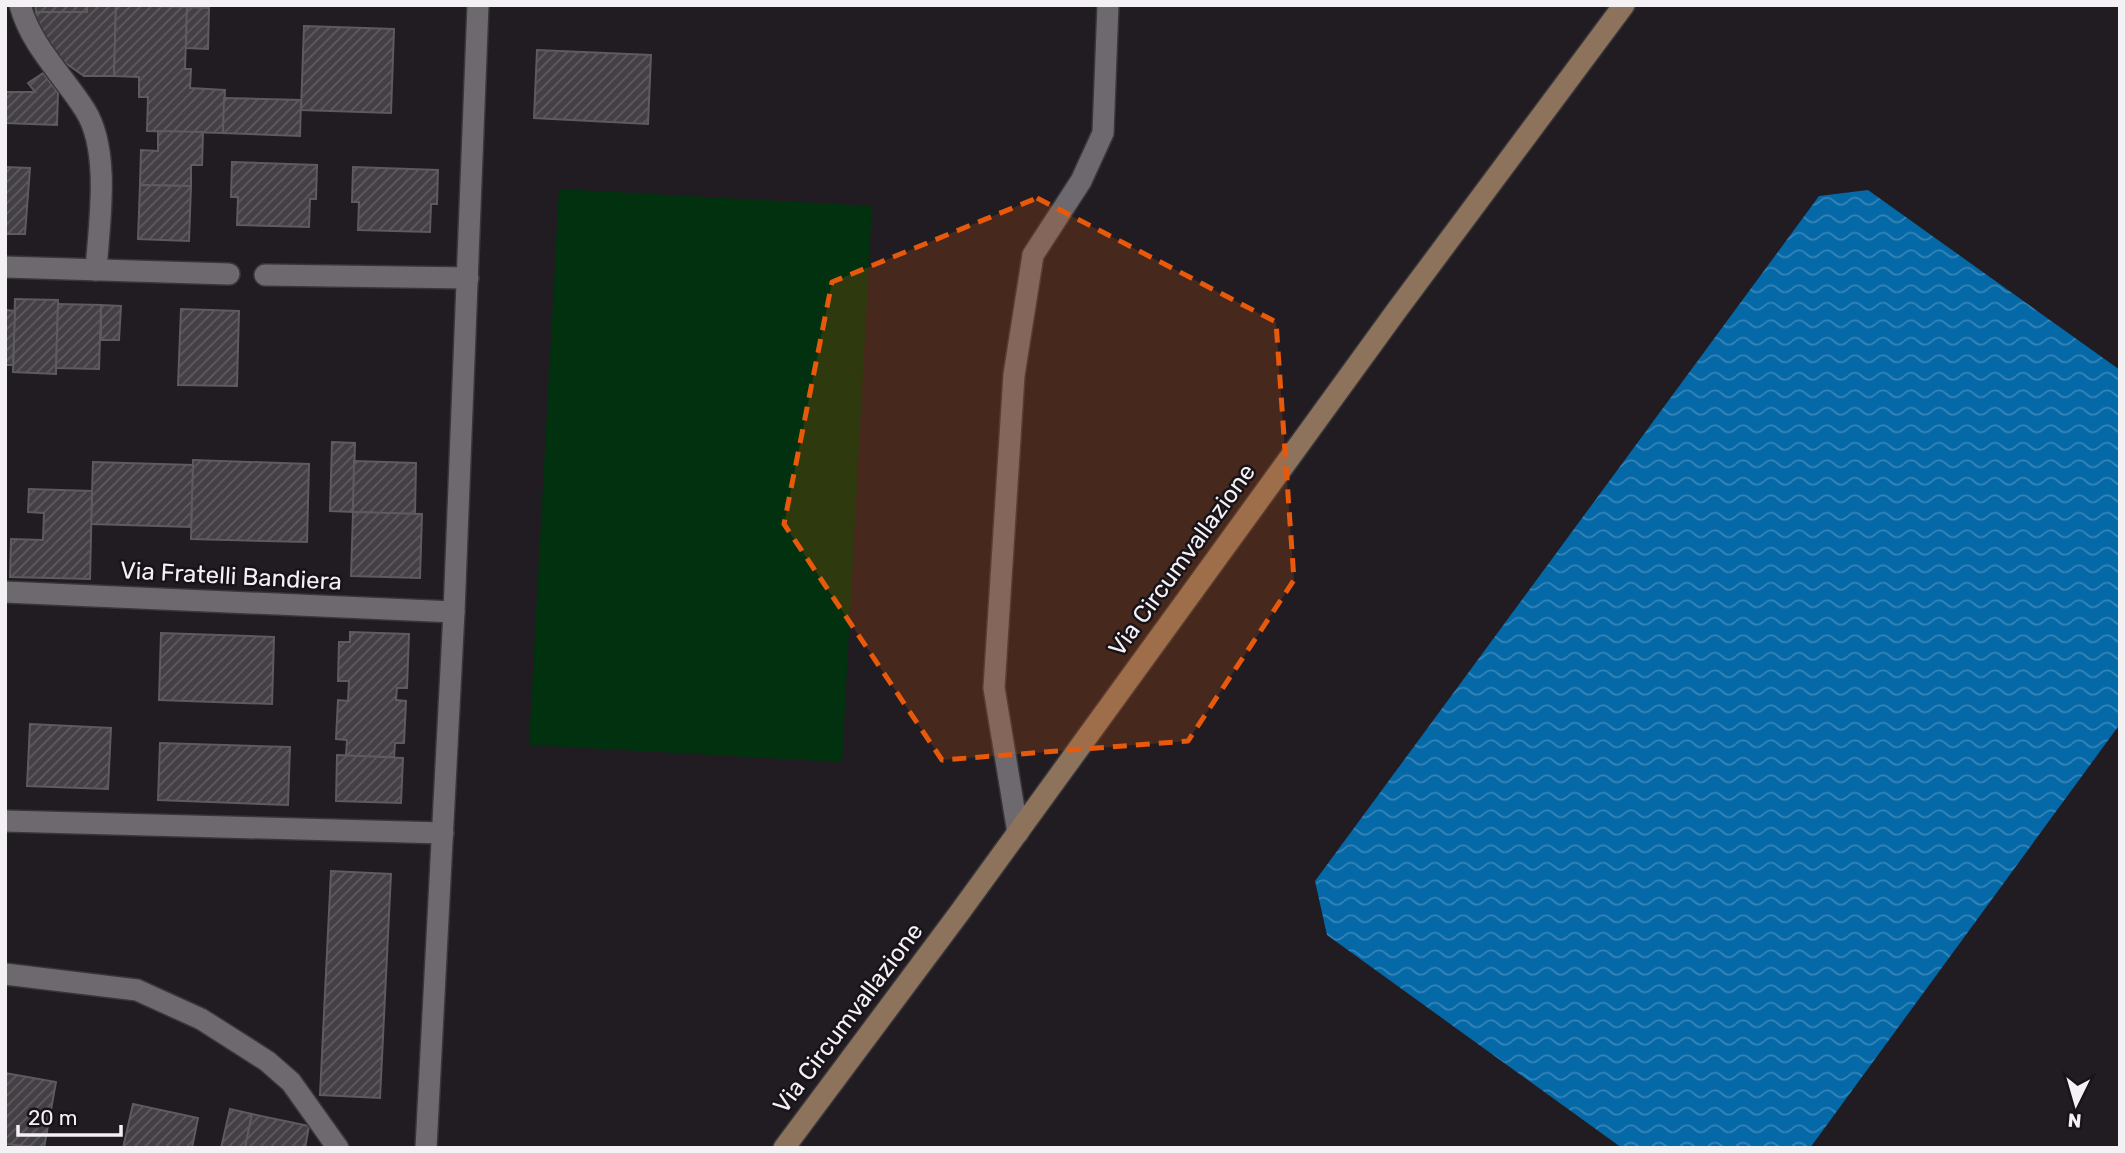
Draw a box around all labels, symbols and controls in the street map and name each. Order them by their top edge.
street label: Via Circumvallazione [1103,458,1261,662]
street label: Via Fratelli Bandiera [119,556,343,596]
street label: Via Circumvallazione [767,917,929,1119]
north arrow [2041,1069,2111,1139]
scale bar [18,1094,121,1138]
text: 20 m [28,1105,77,1130]
text: N [2067,1108,2082,1132]

